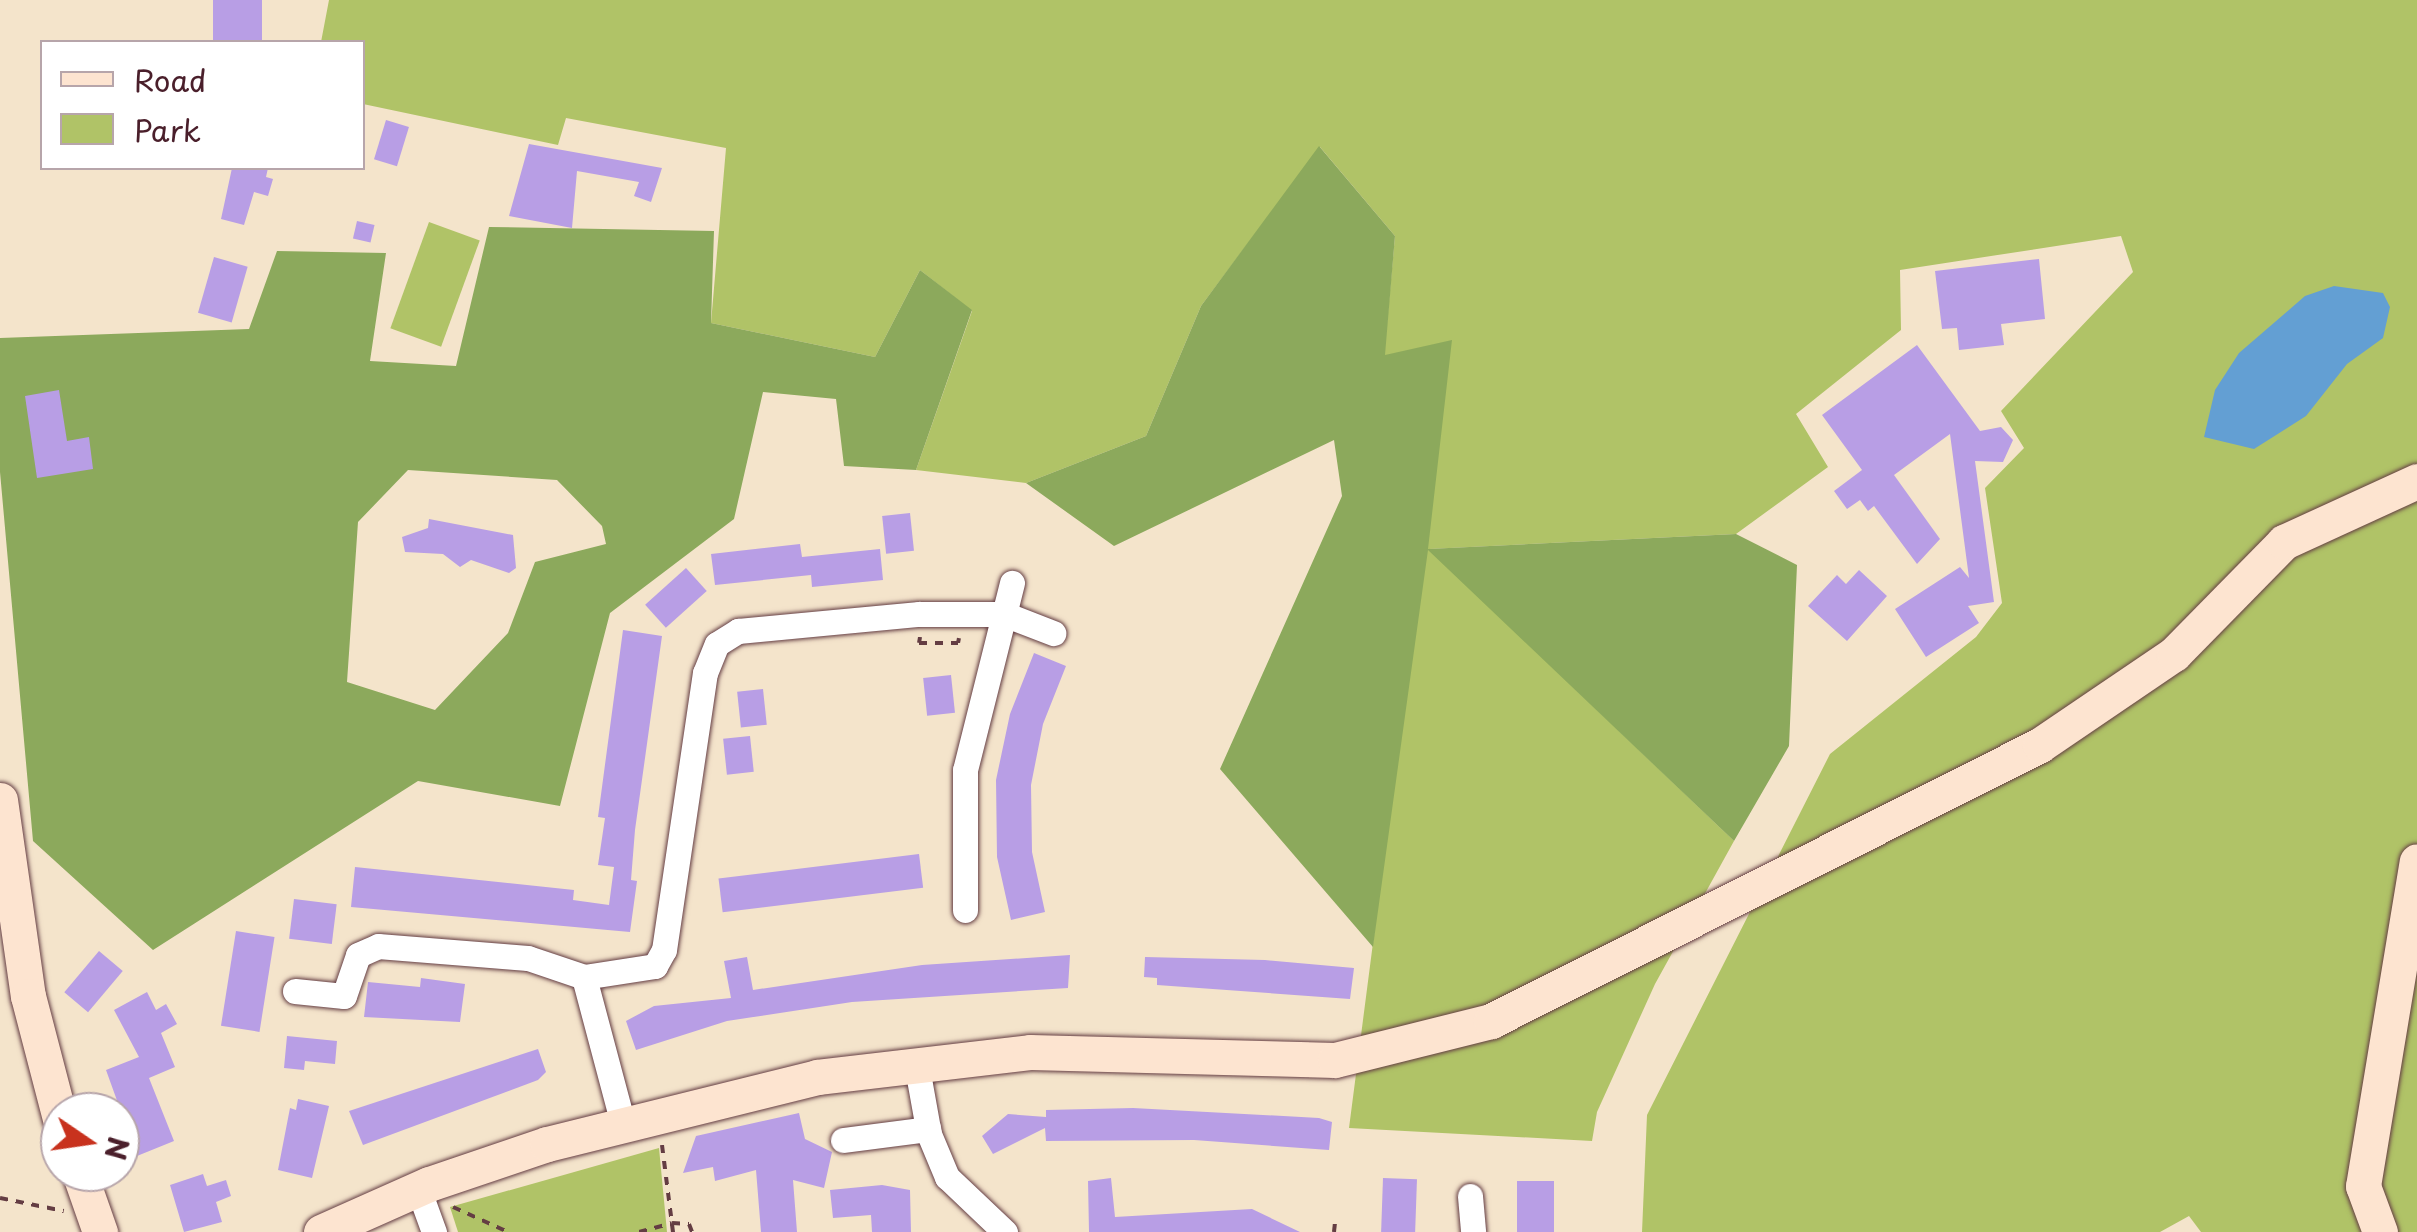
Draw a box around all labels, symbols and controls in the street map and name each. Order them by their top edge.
legend [40,40,365,170]
text: Road [134,57,207,102]
text: Park [134,107,201,152]
north arrow [40,1092,140,1192]
text: N [94,1133,141,1164]

